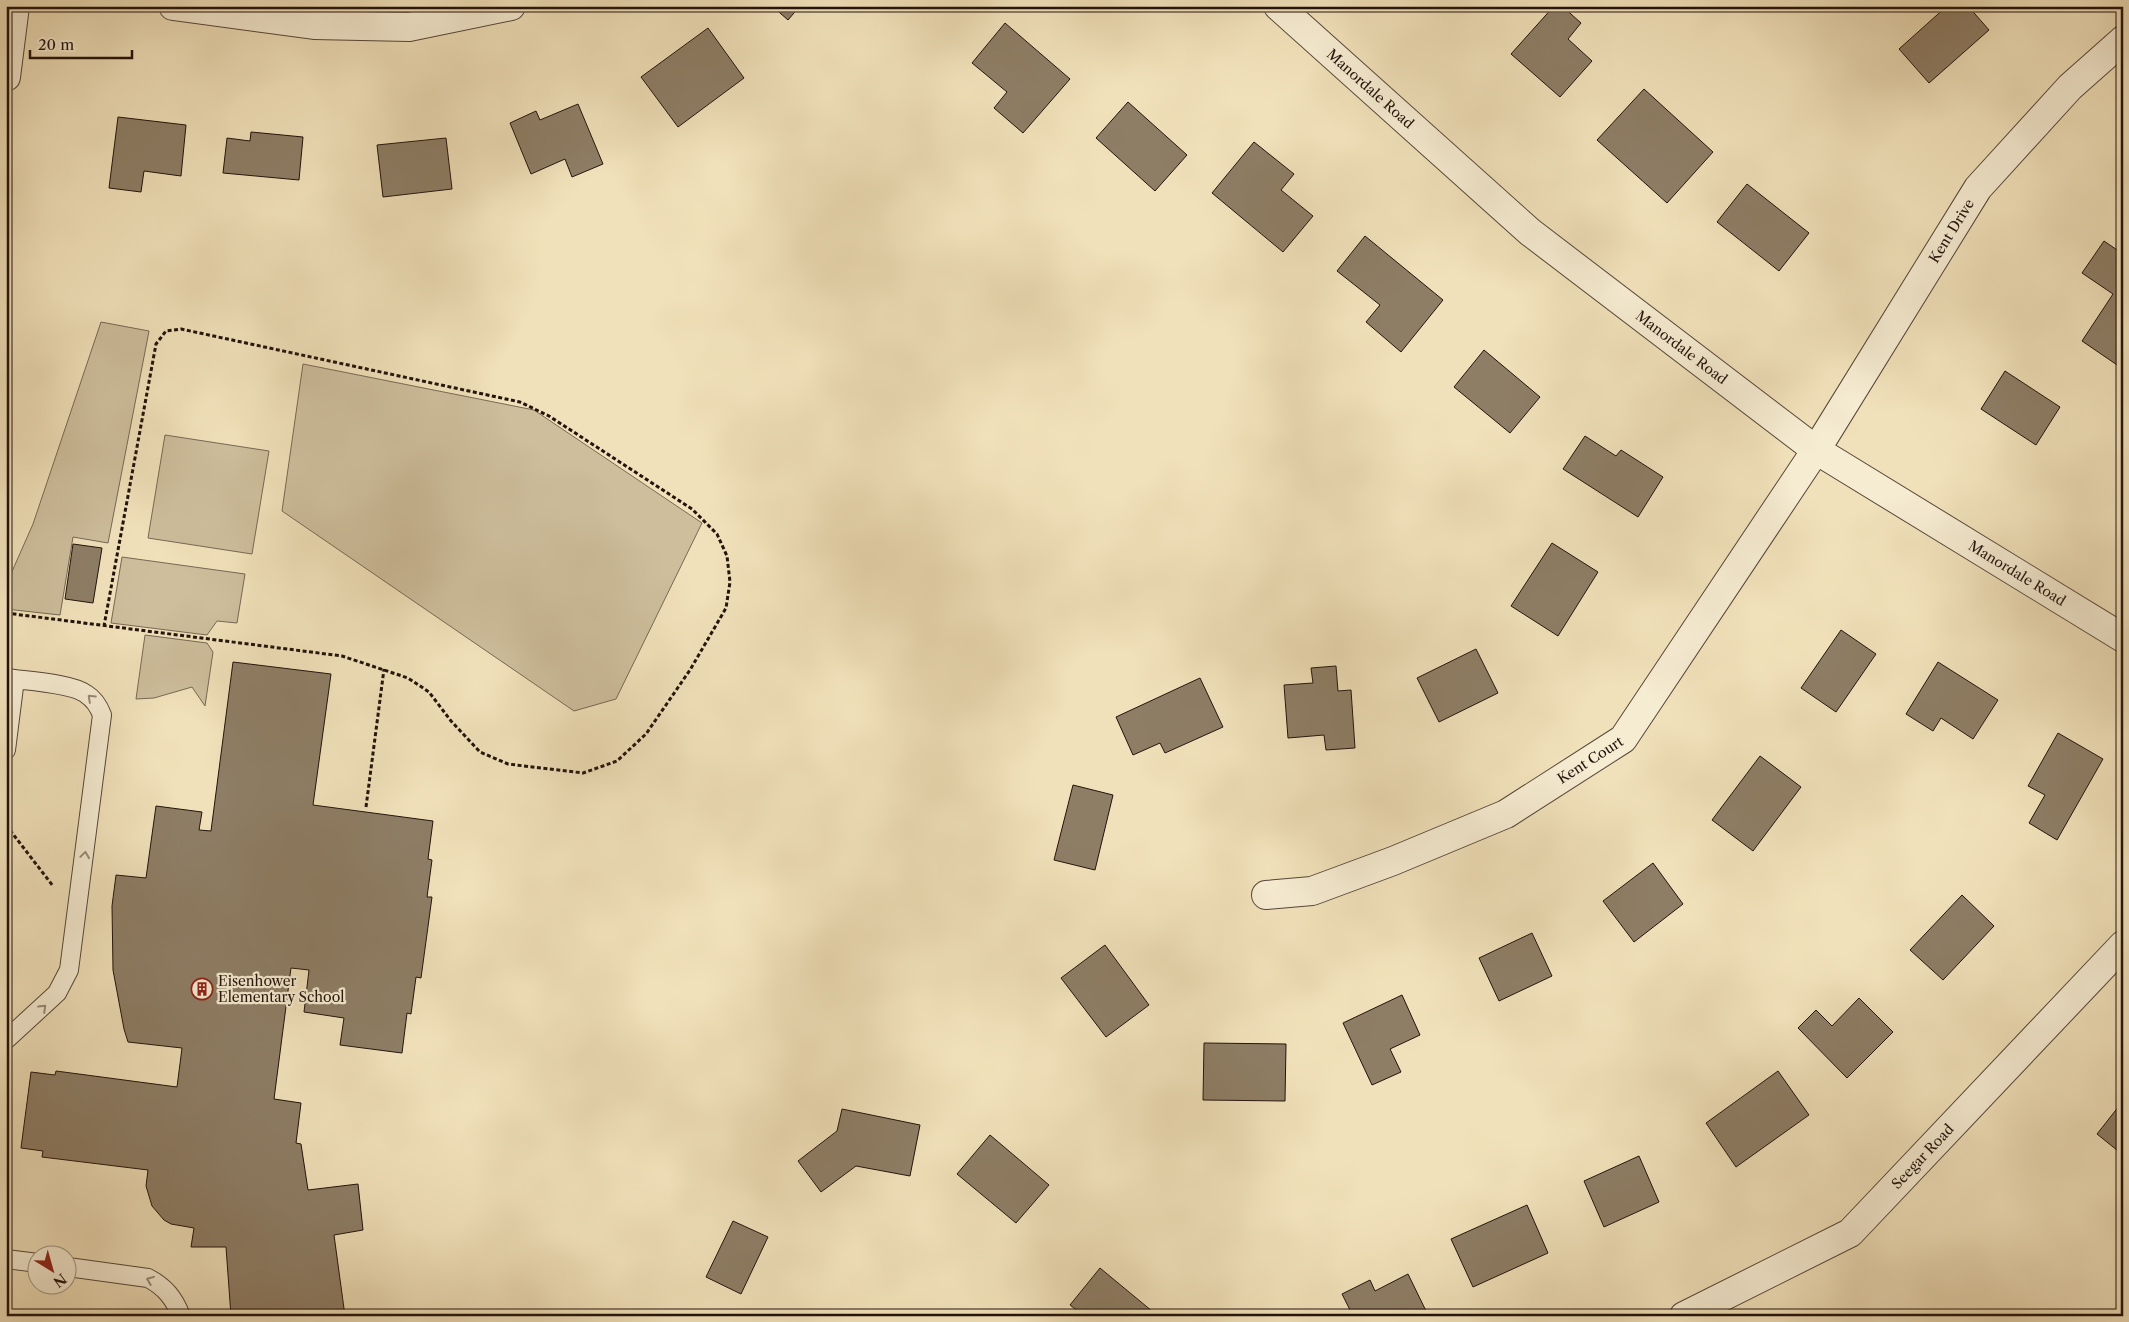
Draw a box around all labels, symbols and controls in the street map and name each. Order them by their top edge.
scale bar [30,28,132,60]
text: 20 m [38,35,74,54]
street label: Manordale Road [1323,45,1418,133]
street label: Kent Drive [1925,195,1978,266]
street label: Manordale Road [1632,307,1731,389]
street label: Manordale Road [1965,537,2070,610]
one-way arrow [87,695,96,704]
street label: Kent Court [1554,732,1627,788]
one-way arrow [79,851,90,859]
place label: Eisenhower Elementary School [218,972,344,1006]
building icon: Eisenhower Elementary School [190,977,214,1001]
one-way arrow [37,1005,46,1014]
street label: Seegar Road [1887,1120,1958,1193]
north arrow [28,1244,78,1294]
text: N [50,1270,70,1291]
one-way arrow [146,1276,155,1287]

